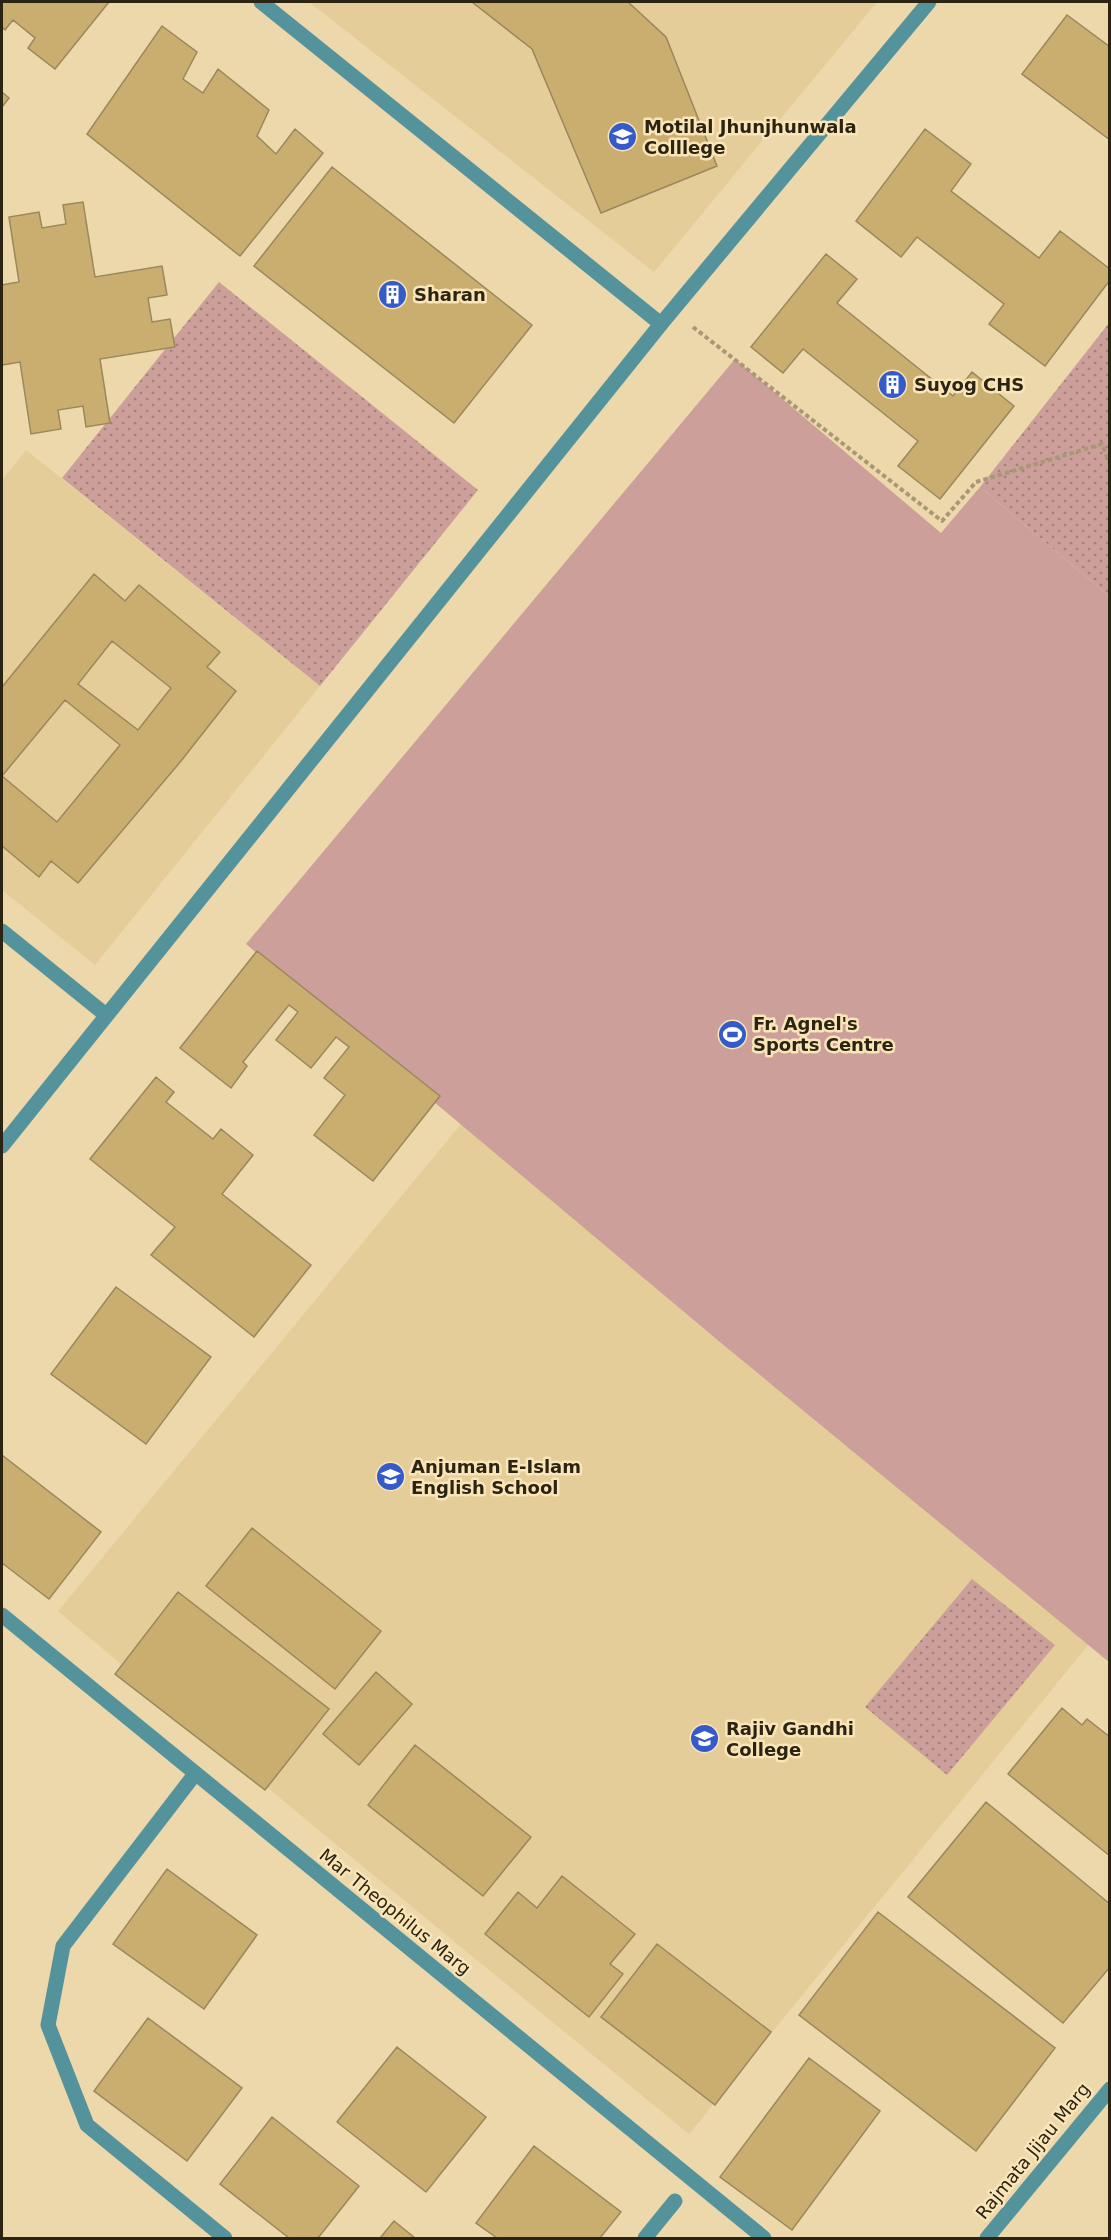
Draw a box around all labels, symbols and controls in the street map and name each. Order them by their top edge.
place label: Motilal Jhunjhunwala Colllege [644,116,857,158]
school or university icon: Motilal Jhunjhunwala Colllege [607,121,639,153]
building icon: Sharan [377,279,409,311]
place label: Sharan [414,284,486,305]
building icon: Suyog CHS [877,369,909,401]
place label: Suyog CHS [914,374,1024,395]
place label: Fr. Agnel's Sports Centre [753,1013,894,1055]
sports icon: Fr. Agnel's Sports Centre [716,1018,748,1050]
place label: Anjuman E-Islam English School [411,1456,581,1498]
school or university icon: Anjuman E-Islam English School [374,1461,406,1493]
place label: Rajiv Gandhi College [726,1718,854,1760]
school or university icon: Rajiv Gandhi College [689,1723,721,1755]
street label: Mar Theophilus Marg [315,1844,475,1979]
street label: Rajmata Jijau Marg [971,2078,1094,2223]

